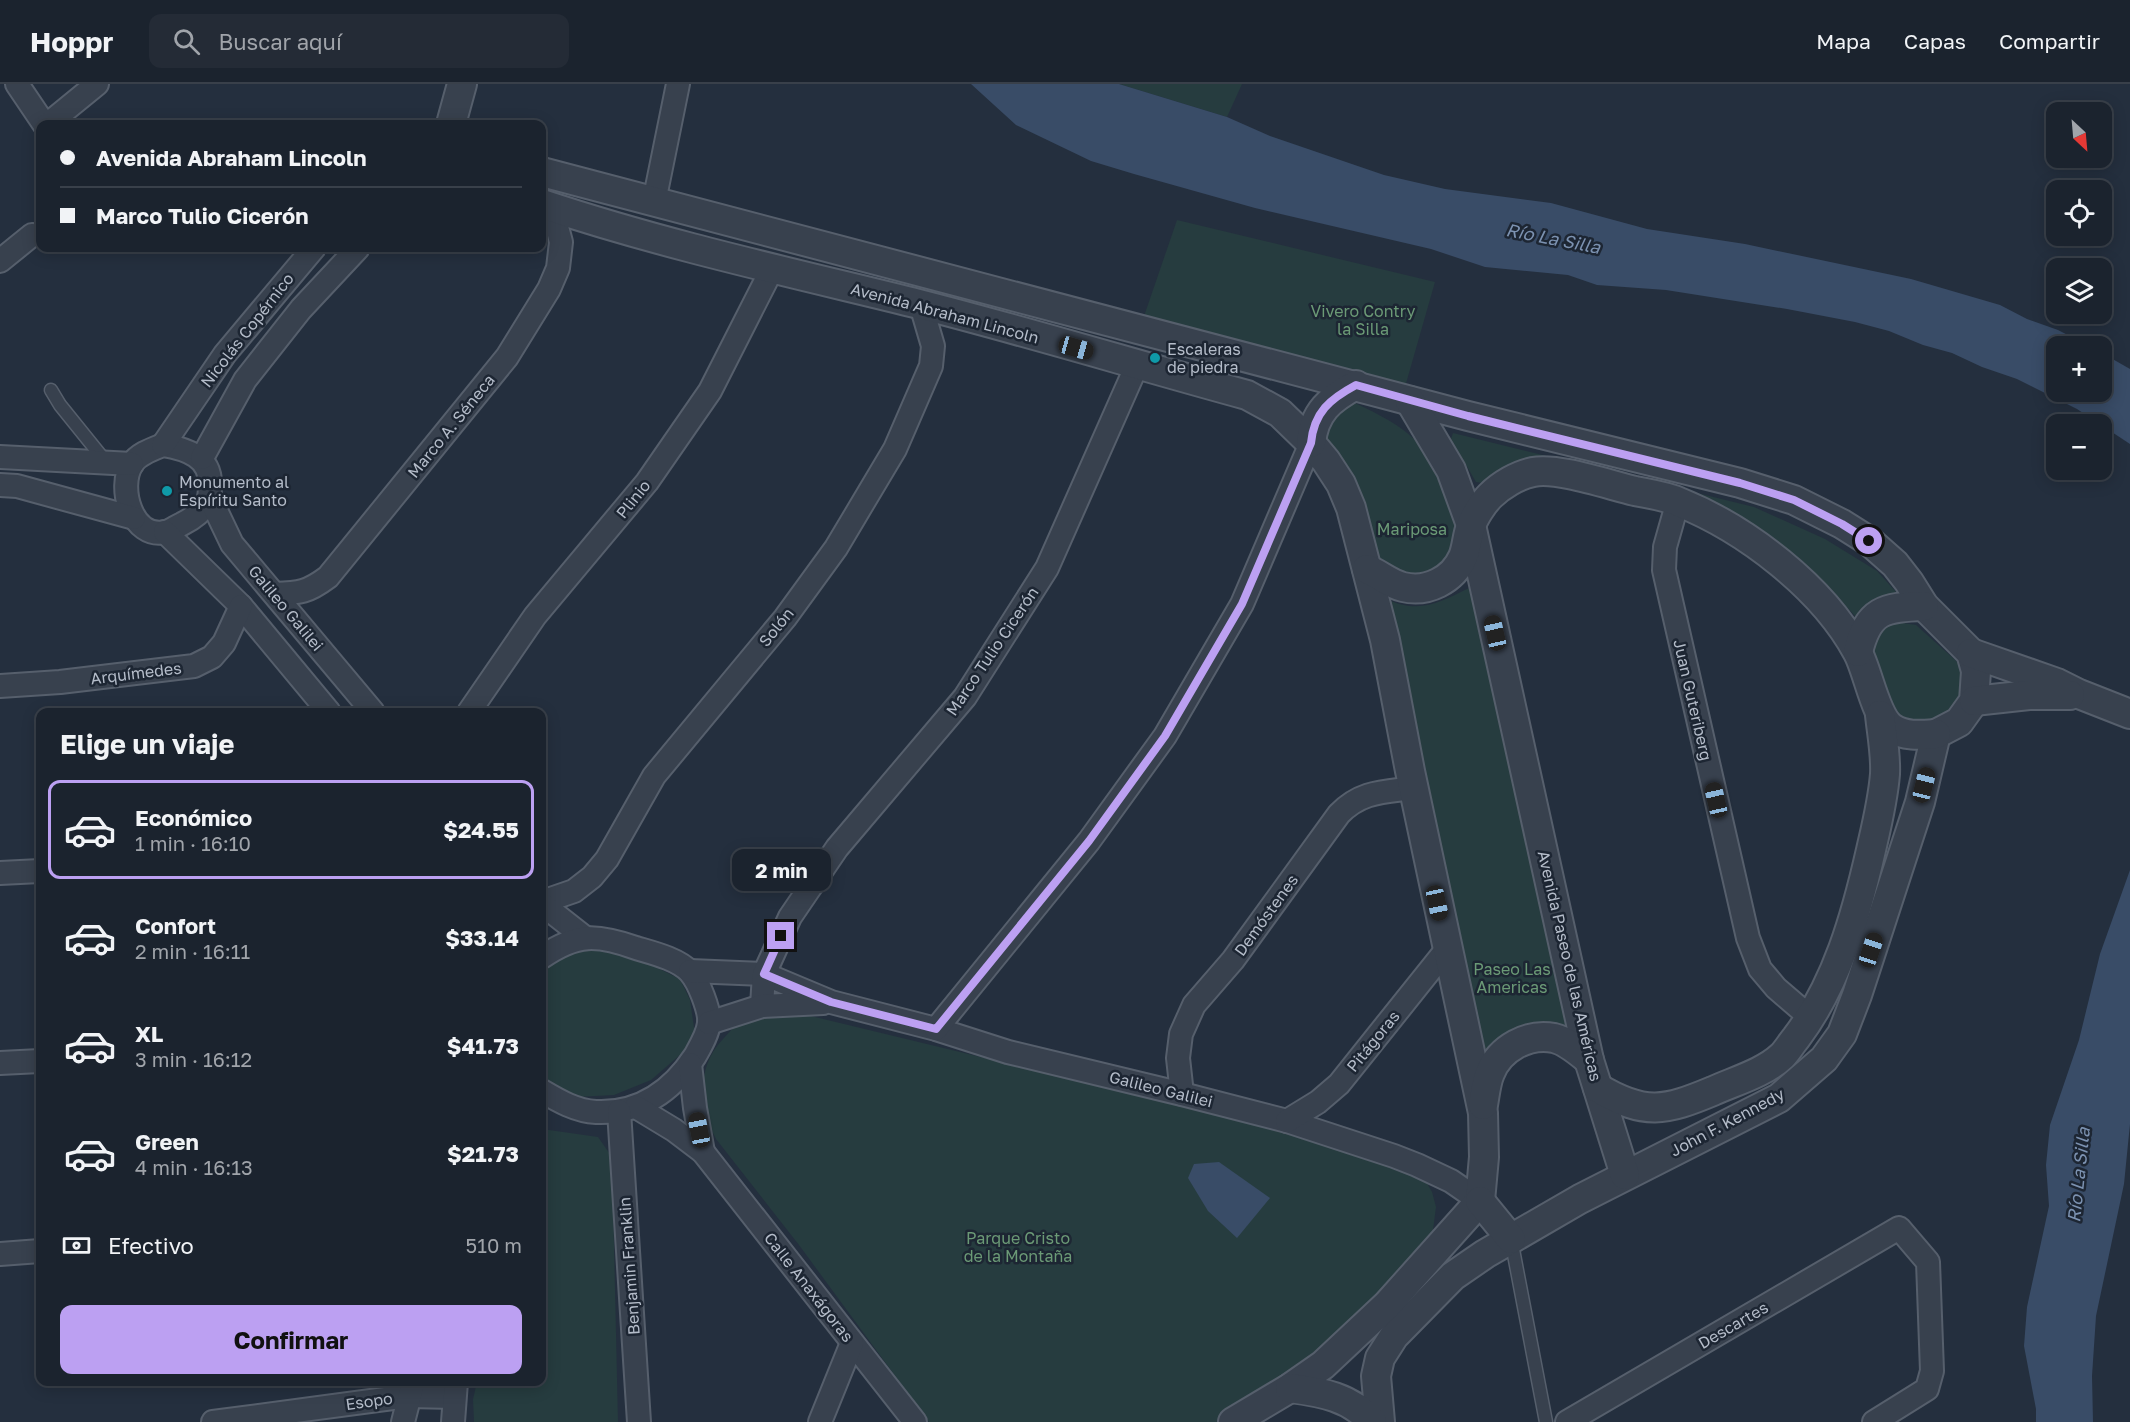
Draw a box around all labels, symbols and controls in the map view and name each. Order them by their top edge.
search box [149,14,569,68]
text: Hoppr [30,25,113,58]
icon: search [170,25,203,58]
text: Buscar aquí [218,28,342,55]
text: Mapa [1816,28,1871,54]
text: Capas [1904,28,1966,54]
text: Compartir [1999,28,2100,54]
north arrow [2046,102,2112,168]
map controls [2046,102,2112,480]
text: Avenida Abraham Lincoln [96,144,367,171]
button: locate [2046,180,2112,246]
text: Marco Tulio Cicerón [96,202,309,229]
water label: Río La Silla [1504,218,1603,258]
button: layers [2046,258,2112,324]
street label: Nicolás Copérnico [196,269,298,391]
street label: Avenida Abraham Lincoln [849,278,1041,348]
park label: Vivero Contry la Silla [1311,301,1415,339]
car [1056,334,1096,362]
button: + [2046,336,2112,402]
place label: Escaleras de piedra [1167,339,1241,377]
marker: Escaleras de piedra [1148,351,1162,365]
street label: Marco A. Séneca [403,370,499,482]
button: − [2046,414,2112,480]
place label: Monumento al Espíritu Santo [179,472,289,510]
street label: Plinio [612,476,654,522]
marker: Monumento al Espíritu Santo [160,484,174,498]
park label: Mariposa [1377,519,1447,539]
route start [1855,527,1882,554]
street label: Galileo Galilei [244,561,328,655]
street label: Marco Tulio Cicerón [941,583,1043,719]
street label: Solón [754,604,798,650]
car [1482,613,1508,653]
street label: Juan Guteriberg [1669,638,1717,762]
street label: Arquímedes [89,657,183,689]
text: Elige un viaje [60,728,234,760]
car [1911,765,1937,805]
car [1703,780,1729,820]
icon: car [63,803,117,857]
text: Económico [135,804,252,831]
text: $24.55 [443,816,519,843]
text: 1 min · 16:10 [135,831,251,855]
callout: 2 min [732,849,830,891]
street label: Avenida Paseo de las Américas [1534,849,1606,1083]
text: 2 min [755,858,808,882]
street label: Demóstenes [1230,870,1302,960]
car [1424,884,1450,922]
icon: car [63,911,117,965]
text: Confort [135,912,216,939]
route end [767,922,794,949]
text: $33.14 [445,924,519,951]
car [1857,930,1885,970]
text: 2 min · 16:11 [135,939,250,963]
park label: Paseo Las Americas [1473,959,1551,997]
street label: Pitágoras [1342,1006,1404,1076]
icon: car [63,1019,117,1073]
text: XL [135,1020,163,1047]
text: $41.73 [447,1032,519,1059]
text: 3 min · 16:12 [135,1047,252,1071]
street label: Galileo Galilei [1107,1066,1215,1112]
street label: John F. Kennedy [1667,1084,1787,1160]
car [687,1111,711,1149]
water label: Río La Silla [2062,1125,2094,1224]
icon: car [63,1127,117,1181]
text: Green [135,1128,199,1155]
text: $21.73 [447,1140,519,1167]
text: 4 min · 16:13 [135,1155,253,1179]
street label: Benjamin Franklin [614,1196,644,1336]
street label: Calle Anaxágoras [760,1228,858,1346]
park label: Parque Cristo de la Montaña [964,1228,1072,1266]
icon: cash [60,1229,93,1262]
text: Efectivo [108,1232,194,1259]
text: 510 m [466,1233,522,1257]
street label: Descartes [1694,1297,1772,1353]
button: Confirmar [60,1305,522,1374]
street label: Esopo [344,1388,394,1414]

